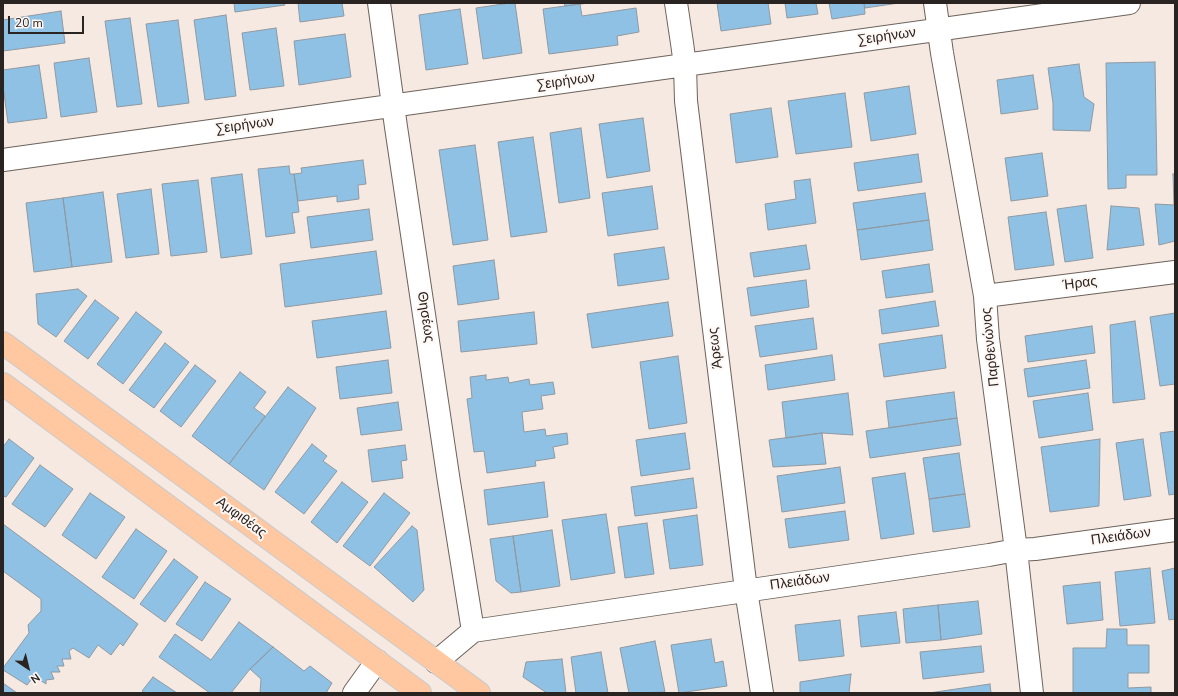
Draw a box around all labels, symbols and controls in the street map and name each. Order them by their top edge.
scale bar [10,8,86,34]
text: 20 m [15,15,43,31]
street label: Σειρήνων [857,25,917,49]
street label: Σειρήνων [536,70,596,94]
street label: Σειρήνων [215,114,275,138]
street label: Ήρας [1062,274,1098,294]
street label: Θησέως [413,290,437,344]
street label: Παρθενώνος [978,307,1004,387]
street label: Άρεως [705,327,727,369]
street label: Αμφιθέας [213,494,269,542]
street label: Πλειάδων [1090,524,1152,550]
street label: Πλειάδων [769,569,831,595]
north arrow [8,648,48,688]
text: N [28,670,43,687]

